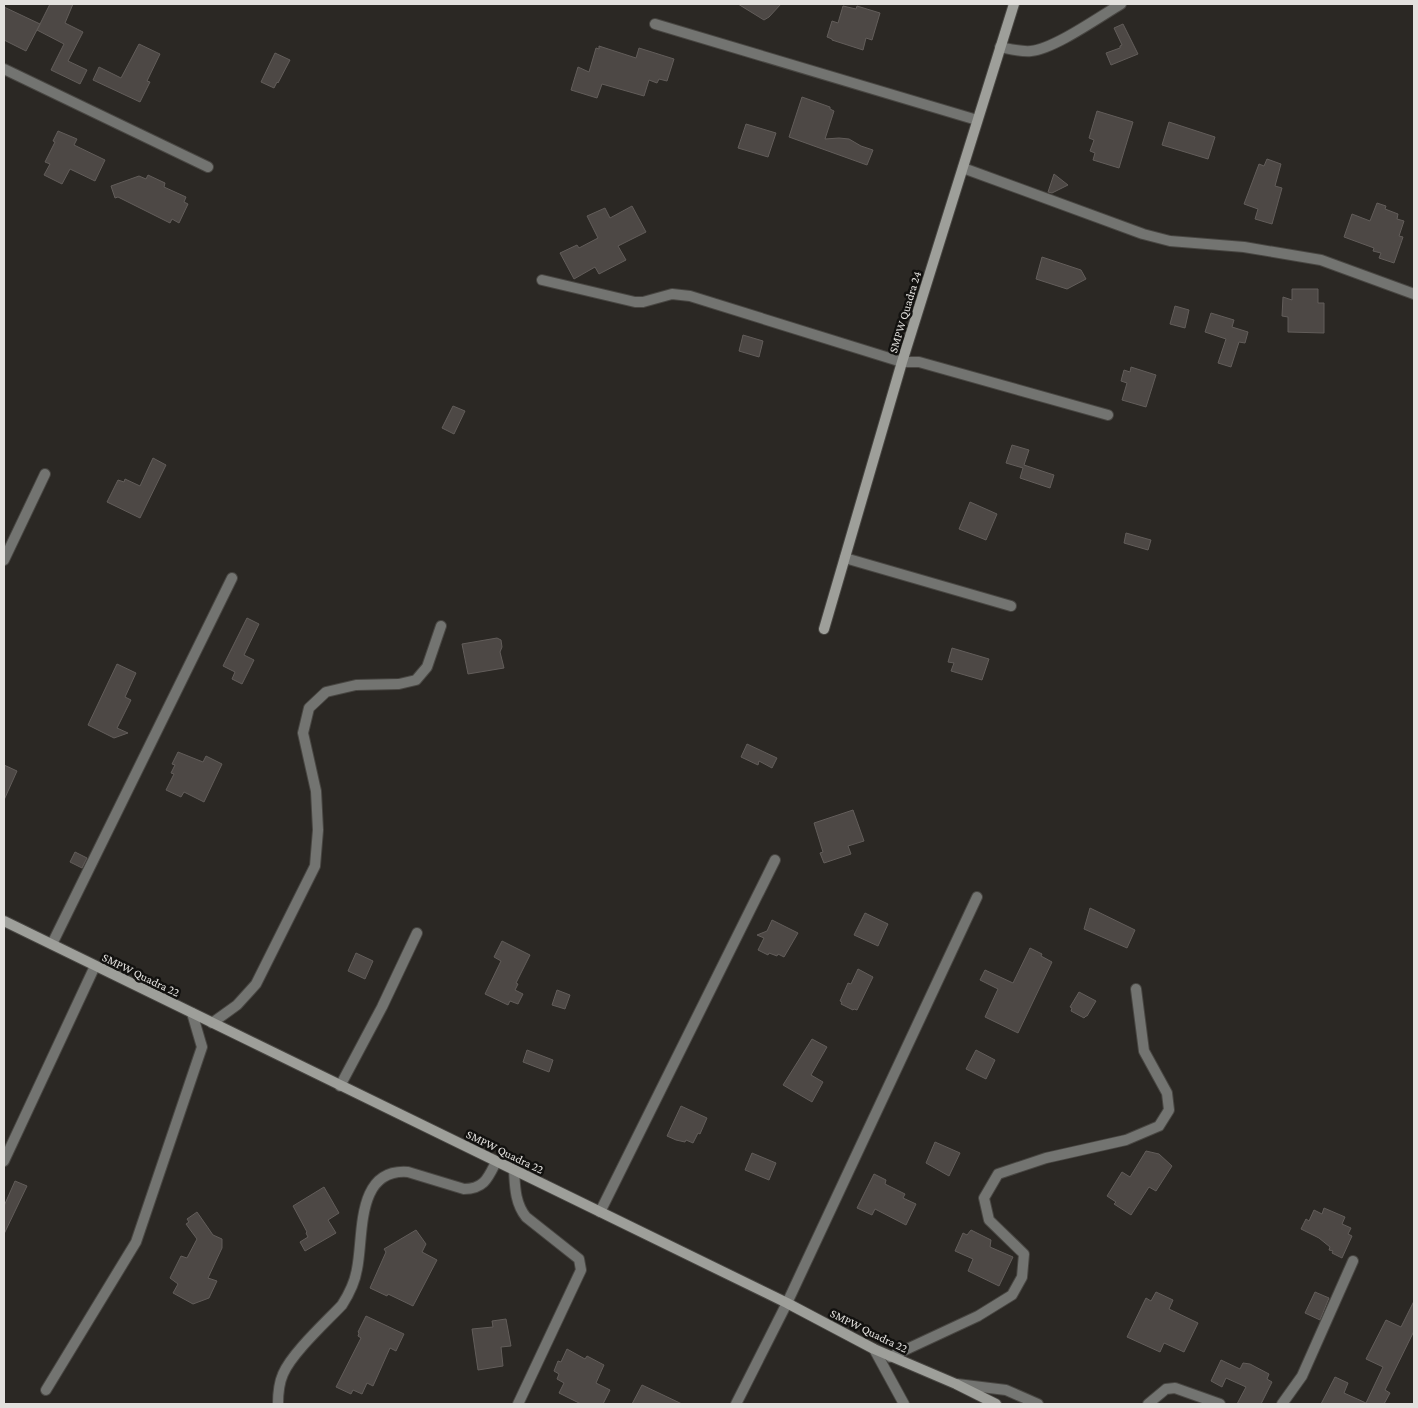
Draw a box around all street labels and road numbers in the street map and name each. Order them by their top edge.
street label: SMPW Quadra 24 [886,269,924,355]
street label: SMPW Quadra 22 [100,950,182,1000]
street label: SMPW Quadra 22 [464,1127,546,1177]
street label: SMPW Quadra 22 [828,1306,910,1356]

